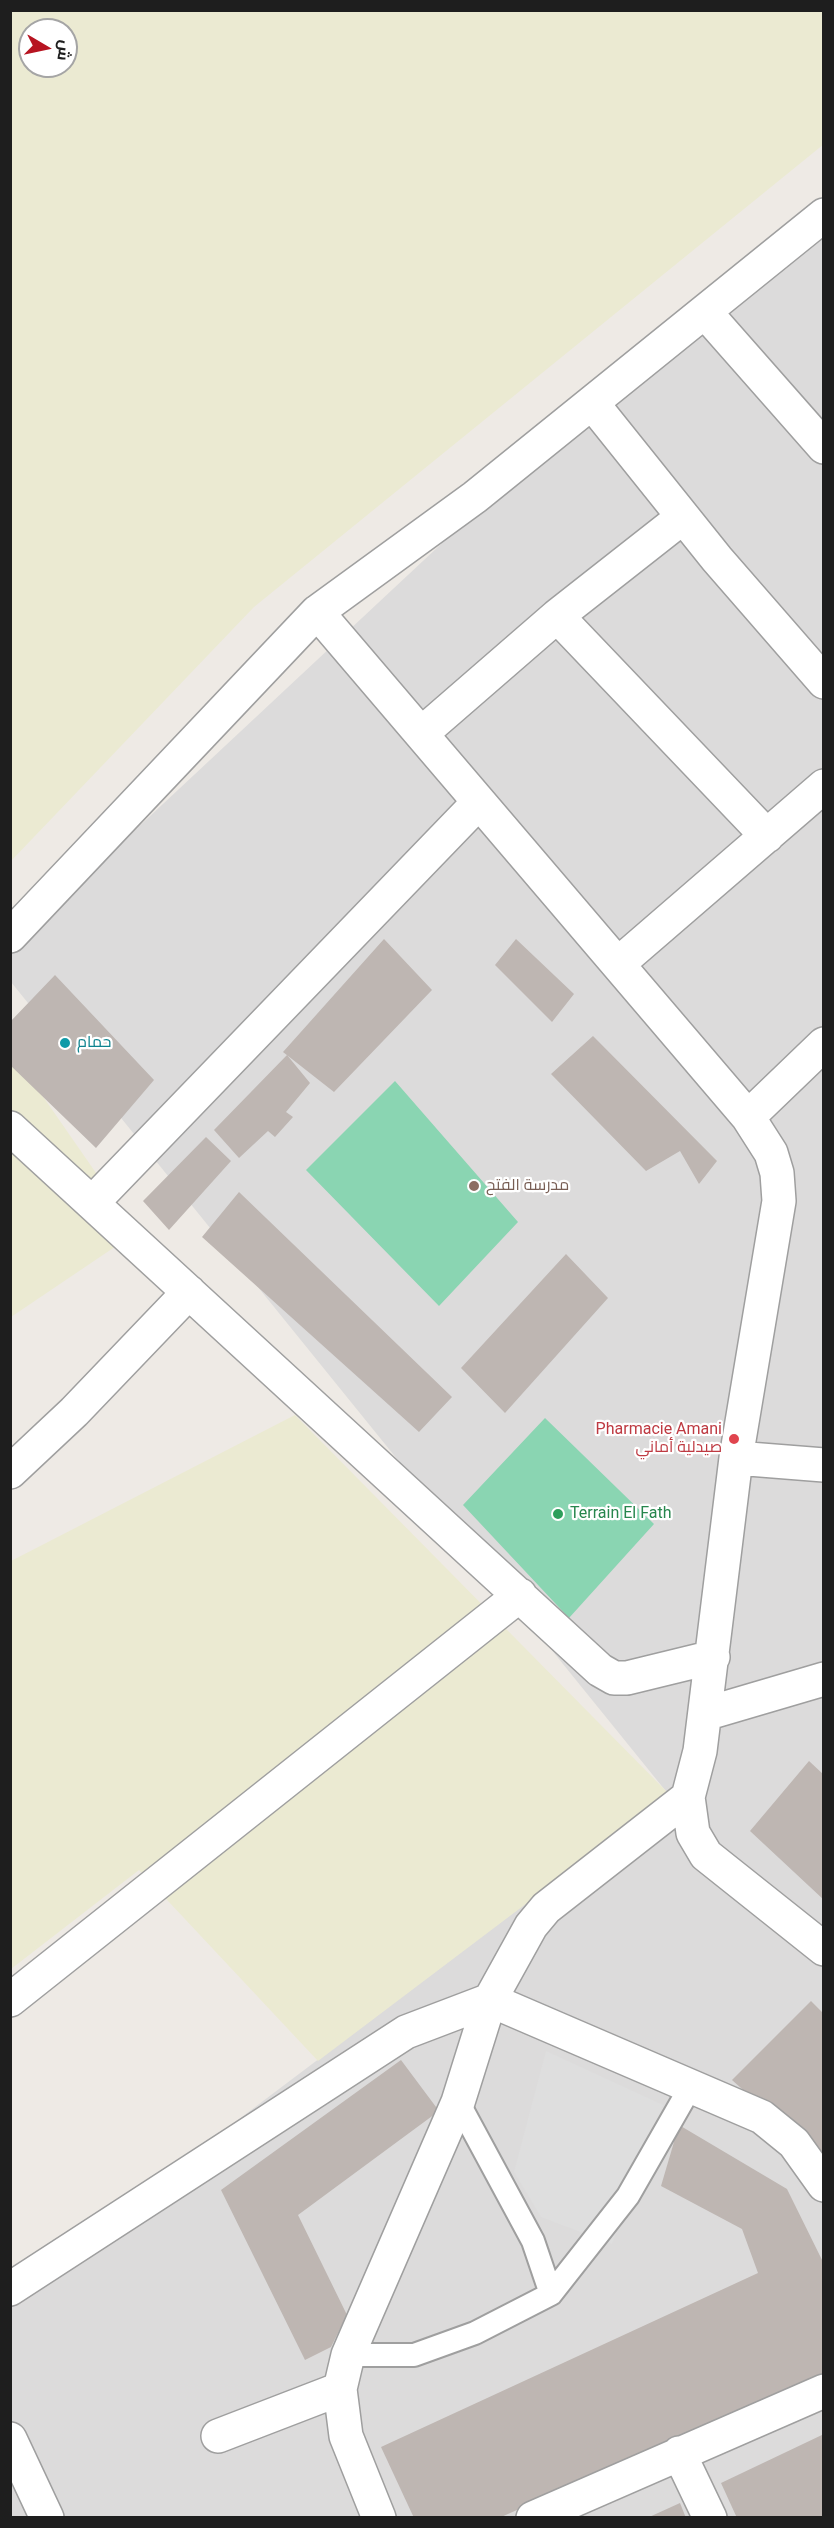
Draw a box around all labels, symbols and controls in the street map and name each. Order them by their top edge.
north arrow [18,18,78,78]
text: ش [53,39,75,62]
place label: حمام [77,1033,111,1053]
marker: حمام [58,1036,72,1050]
place label: مدرسة الفتح [486,1176,569,1196]
marker: مدرسة الفتح [467,1179,481,1193]
place label: Pharmacie Amani صيدلية أماني [596,1420,722,1458]
marker: Pharmacie Amani صيدلية أماني [727,1432,741,1446]
place label: Terrain El Fath [570,1504,671,1524]
marker: Terrain El Fath [551,1507,565,1521]

